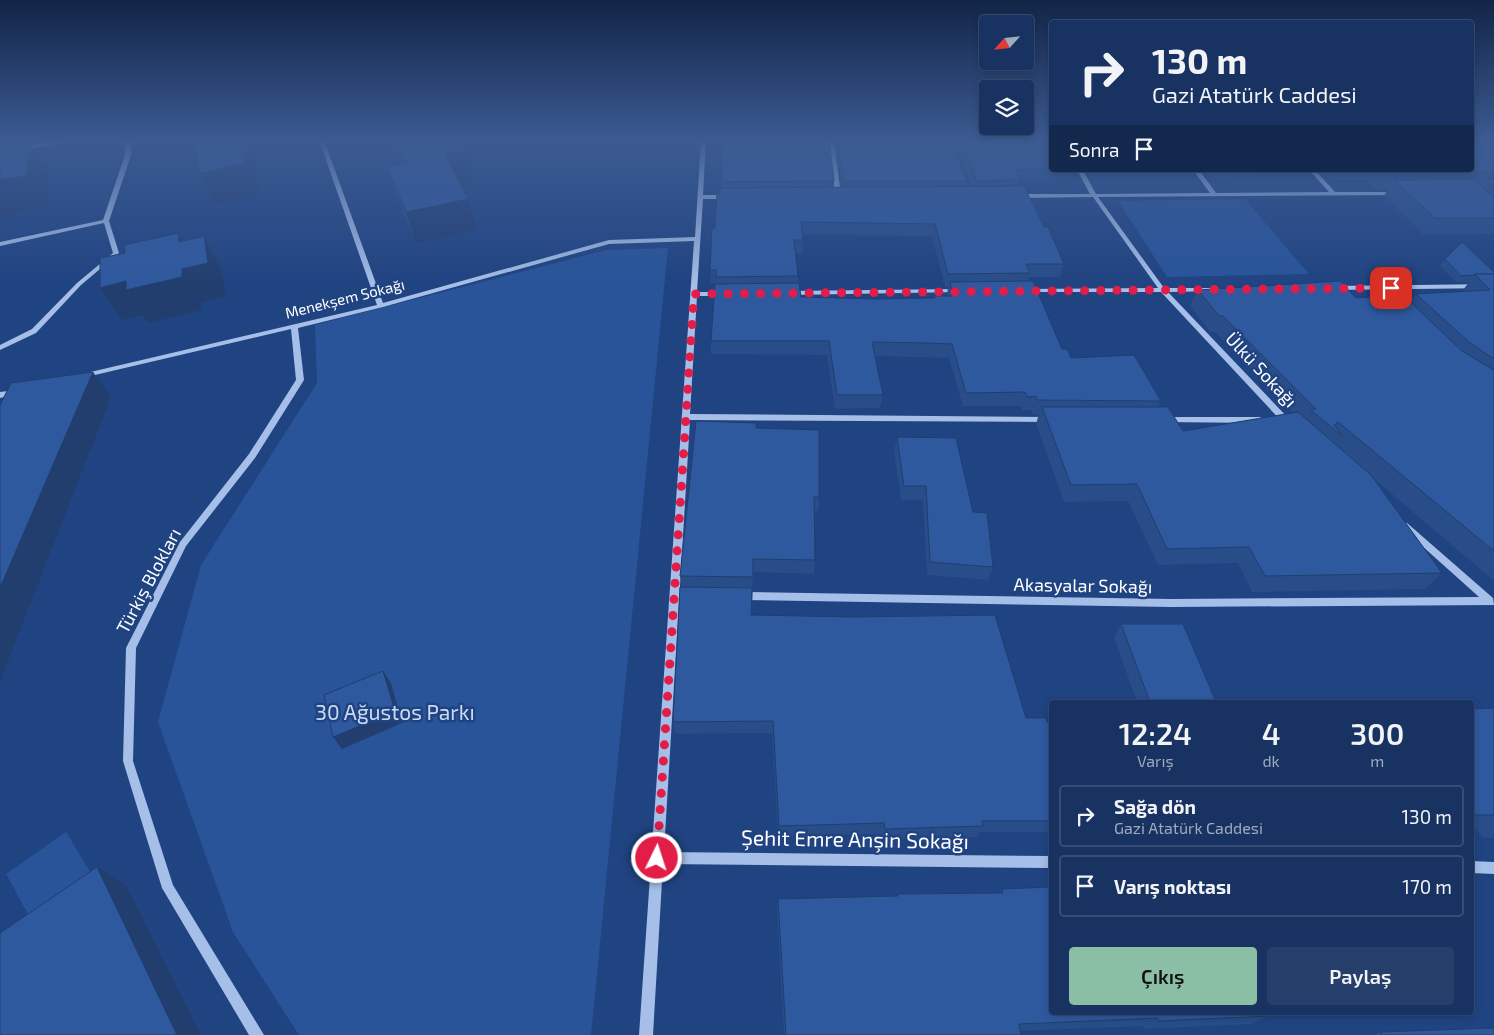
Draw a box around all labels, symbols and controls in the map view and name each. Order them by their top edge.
north arrow [979,15,1034,70]
map controls [979,15,1034,135]
text: 130 m [1152,39,1247,81]
icon: right [1069,40,1134,105]
button: layers [979,80,1034,135]
text: Gazi Atatürk Caddesi [1152,81,1357,107]
icon: arrive [1130,135,1158,163]
text: Sonra [1069,138,1120,161]
pin [1370,267,1412,309]
street label: Menekşem Sokağı [283,274,407,323]
icon: arrive [1377,274,1405,302]
street label: Ülkü Sokağı [1221,327,1302,411]
street label: Türkiş Blokları [111,524,186,637]
street label: Akasyalar Sokağı [1014,573,1153,597]
park label: 30 Ağustos Parkı [315,699,475,724]
text: 12:24 [1119,715,1192,751]
text: 4 [1262,715,1281,751]
text: 300 [1350,715,1404,751]
text: Varış [1137,751,1174,770]
text: dk [1262,751,1280,770]
text: m [1370,751,1384,770]
text: Sağa dön [1114,795,1196,818]
icon: right [1071,802,1099,830]
text: 130 m [1402,805,1452,828]
text: Gazi Atatürk Caddesi [1114,818,1263,837]
street label: Şehit Emre Anşin Sokağı [741,824,969,855]
position arrow [630,831,682,883]
icon: arrive [1071,872,1099,900]
text: Varış noktası [1114,875,1231,898]
text: 170 m [1402,875,1452,898]
button: Çıkış [1069,947,1257,1005]
button: Paylaş [1267,947,1454,1005]

